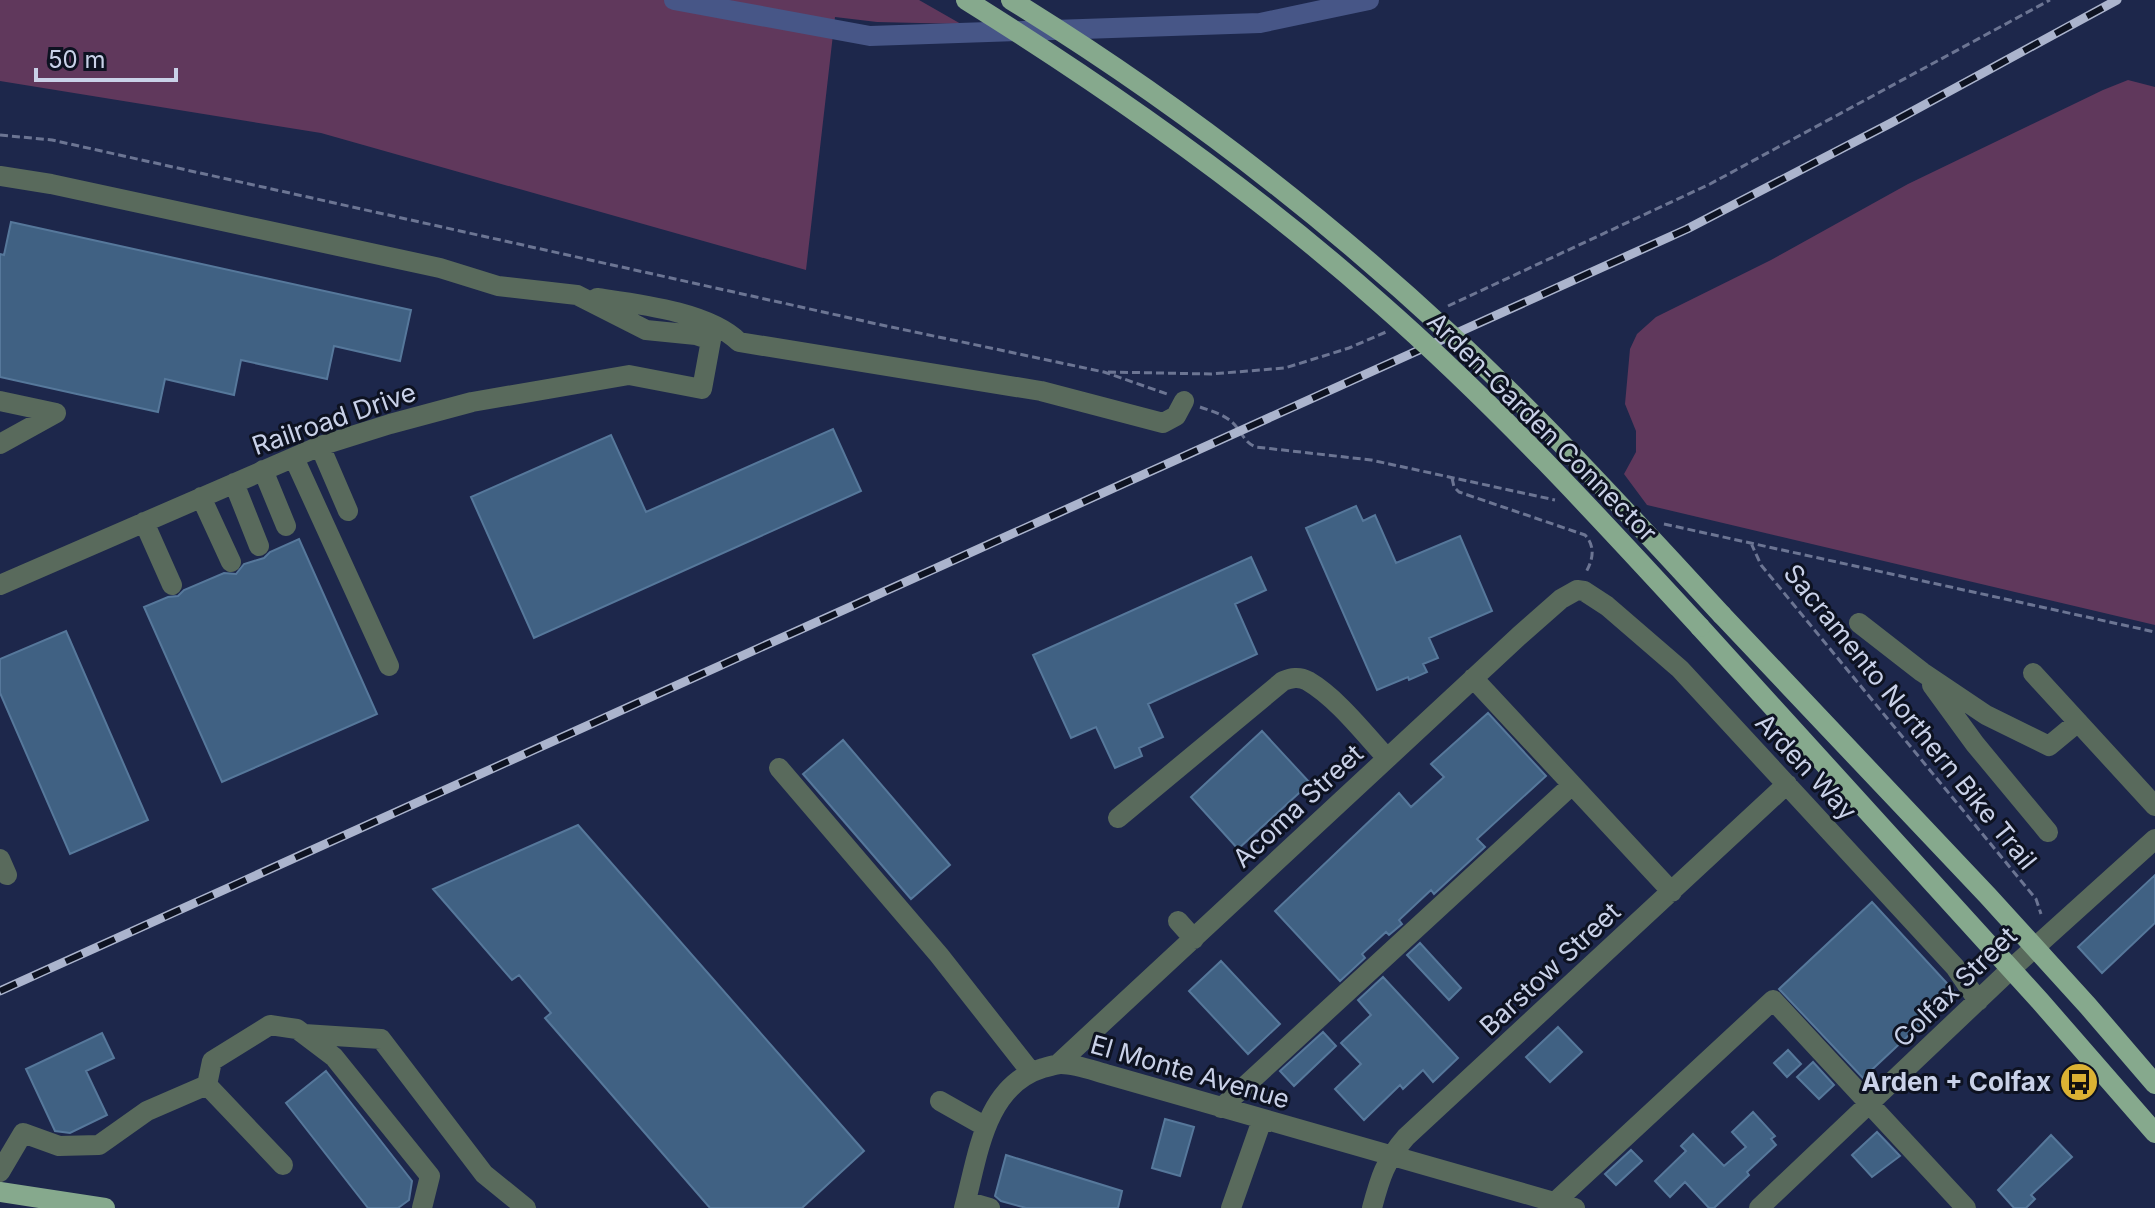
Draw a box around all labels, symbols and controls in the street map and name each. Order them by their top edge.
scale bar [36,32,176,82]
text: 50 m [48,45,106,74]
street label: Arden-Garden Connector [1421,305,1664,548]
street label: Railroad Drive [248,376,420,461]
street label: Sacramento Northern Bike Trail [1778,558,2043,876]
street label: Arden Way [1749,707,1863,826]
street label: Acoma Street [1226,738,1369,874]
street label: Barstow Street [1473,896,1626,1042]
street label: Colfax Street [1886,920,2023,1053]
street label: El Monte Avenue [1087,1028,1293,1115]
bus stop icon: Arden + Colfax [2058,1061,2100,1103]
place label: Arden + Colfax [1861,1066,2051,1097]

